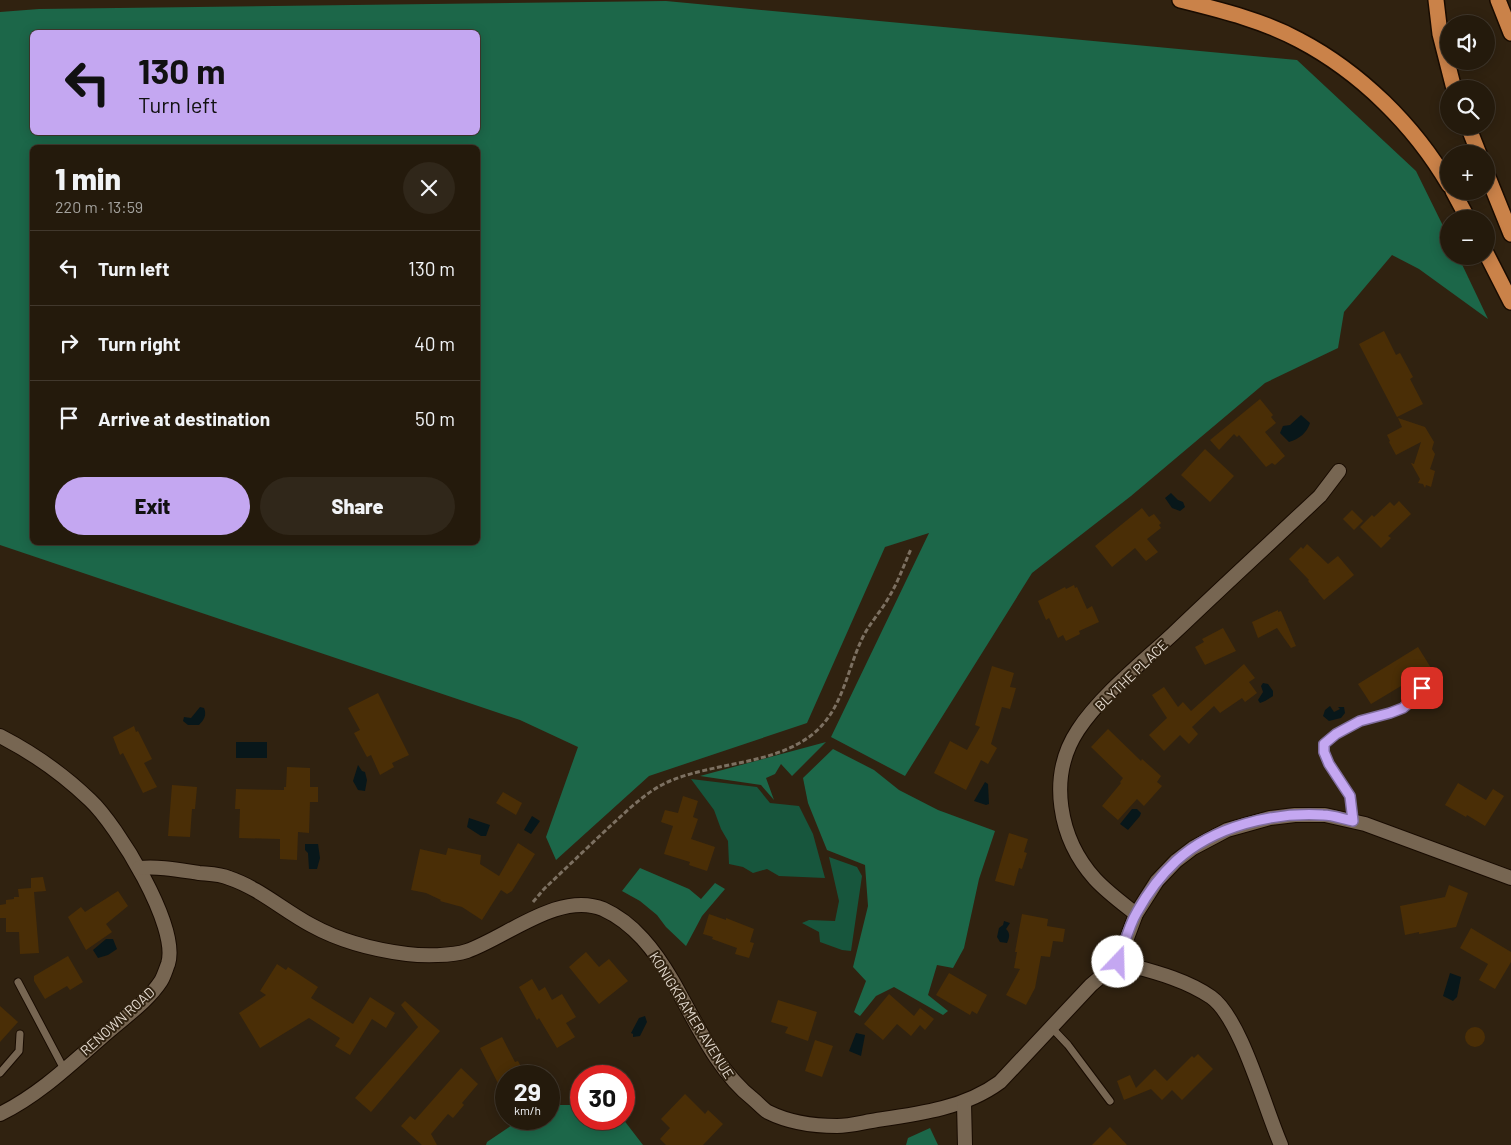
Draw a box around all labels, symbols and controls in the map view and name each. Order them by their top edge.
map controls [1440,15,1495,265]
button: sound [1440,15,1495,70]
text: 130 m [138,49,225,91]
icon: left [55,50,120,115]
button: search [1440,80,1495,135]
text: Turn left [138,91,218,117]
button: + [1440,145,1495,200]
text: 1 min [55,160,121,196]
button: close [403,162,455,214]
text: 220 m · 13:59 [55,197,143,216]
button: − [1440,210,1495,265]
icon: left [55,254,83,282]
text: Turn left [98,257,169,280]
text: 130 m [408,257,455,280]
icon: right [55,329,83,357]
text: Turn right [98,332,180,355]
text: 40 m [414,332,455,355]
icon: arrive [55,404,83,432]
text: Arrive at destination [98,407,270,430]
text: 50 m [415,407,455,430]
button: Exit [55,477,250,535]
button: Share [260,477,455,535]
street label: BLYTHE PLACE [1091,636,1171,714]
pin [1401,667,1443,709]
icon: arrive [1408,674,1436,702]
position arrow [1091,935,1143,987]
street label: KONIGKRAMER AVENUE [646,949,738,1081]
street label: RENOWN ROAD [76,983,158,1059]
speed limit sign: 30 [570,1065,635,1130]
text: 29 [514,1076,541,1106]
text: km/h [514,1103,541,1117]

